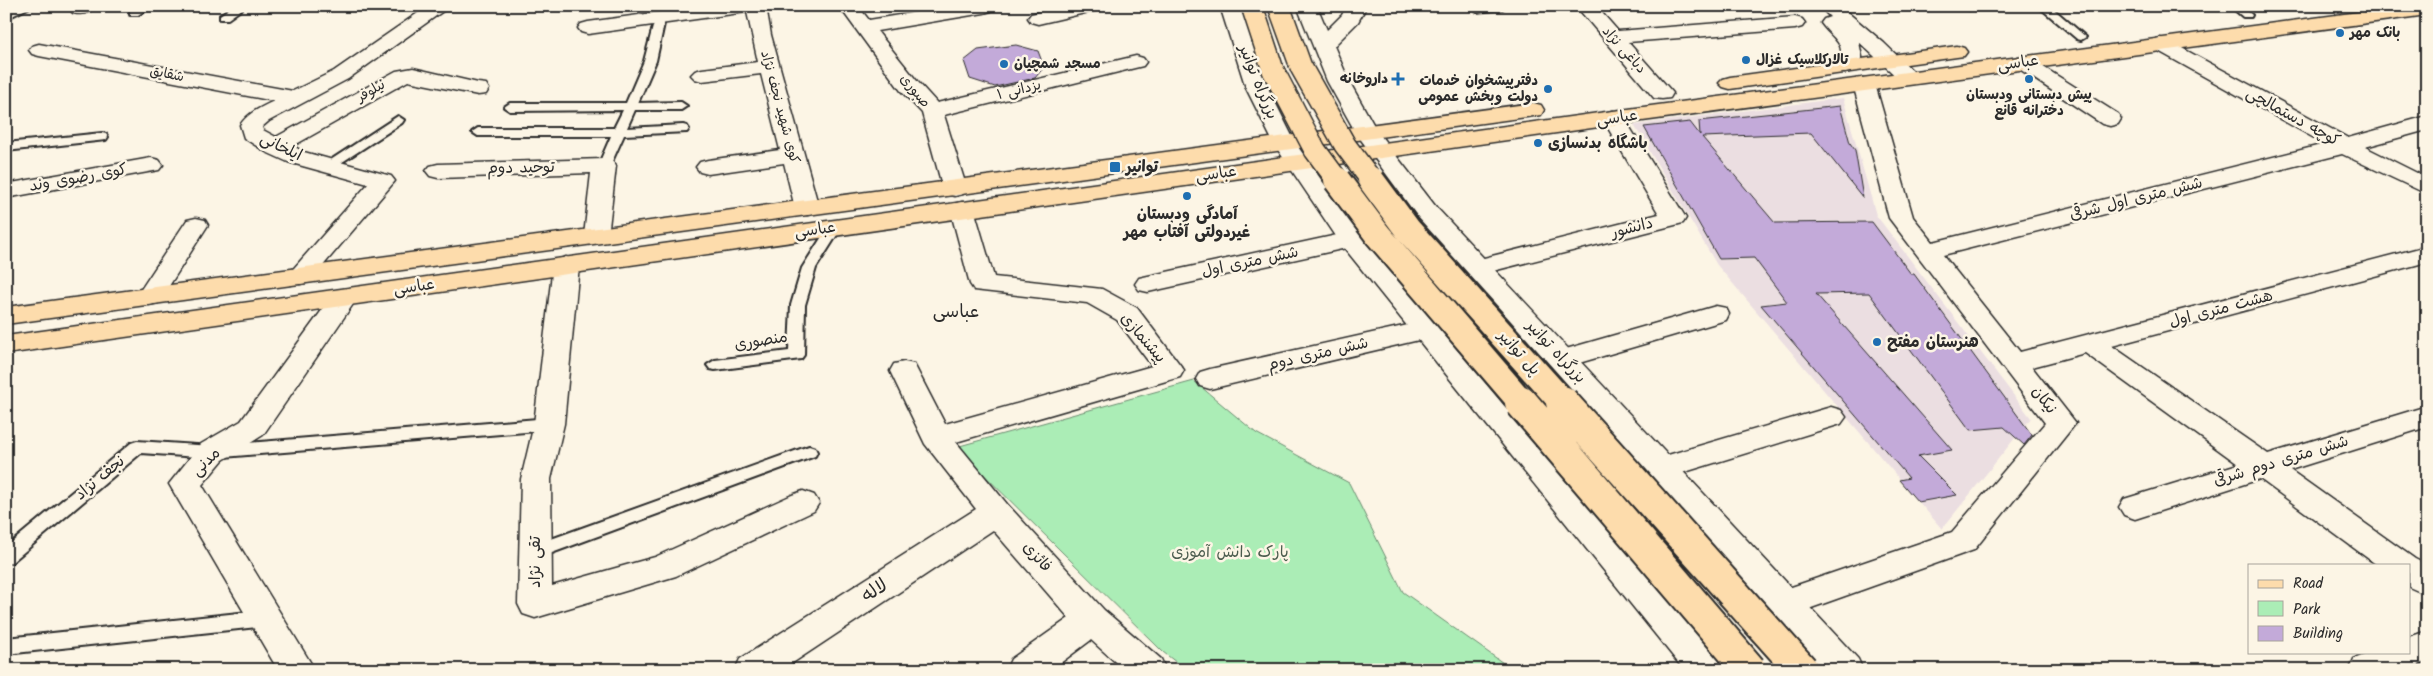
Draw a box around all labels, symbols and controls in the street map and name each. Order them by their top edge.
street label: دباغی نژاد [1597,21,1651,79]
place label: بانک مهر [2348,22,2400,44]
marker: بانک مهر [2334,27,2346,39]
street label: بزرگراه توانیر [1231,39,1284,123]
street label: کوی شهید نجف نژاد [754,48,806,166]
street label: عباسى [1996,48,2040,78]
place label: تالارکلاسیک غزال [1756,49,1849,71]
place label: مسجد شمچیان [1014,53,1101,75]
marker: تالارکلاسیک غزال [1740,54,1752,66]
marker: مسجد شمچیان [998,58,1010,70]
street label: شقایق [148,60,186,88]
place label: داروخانه [1340,68,1388,90]
street label: صبوری [894,69,936,113]
place label: دفترپیشخوان خدمات دولت وبخش عمومی [1418,70,1538,108]
marker: داروخانه [1392,73,1404,85]
marker: پیش دبستانی ودبستان دخترانه قانع [2023,73,2035,85]
street label: نیلوفر [351,74,390,109]
street label: یزدانی ۱ [995,74,1043,106]
street label: کوچه دستمالچی [2241,81,2345,153]
marker: دفترپیشخوان خدمات دولت وبخش عمومی [1542,83,1554,95]
place label: پیش دبستانی ودبستان دخترانه قانع [1966,84,2092,122]
street label: عباسى [1595,103,1639,133]
street label: ایلخانی [256,126,306,168]
place label: باشگاه بدنسازی [1548,131,1648,156]
marker: باشگاه بدنسازی [1532,137,1544,149]
street label: توحید دوم [487,155,555,181]
place label: توانیر [1124,155,1160,180]
street label: کوی رضوی وند [27,157,129,199]
street label: عباسى [1194,159,1238,189]
marker: توانیر [1108,160,1122,174]
street label: شش متری اول شرقی [2067,170,2205,228]
marker: آمادگی ودبستان غیردولتی آفتاب مهر [1181,190,1193,202]
place label: آمادگی ودبستان غیردولتی آفتاب مهر [1122,202,1251,245]
street label: دانشور [1607,211,1656,246]
street label: عباسى [793,215,837,245]
street label: شش متری اول [1199,240,1301,284]
street label: عباسى [392,272,436,302]
street label: هشت متری اول [2166,283,2276,335]
district label: عباسی [933,298,979,327]
street label: پیشنمازی [1114,307,1172,369]
street label: بزرگراه توانیر [1519,313,1592,389]
street label: پل توانیر [1490,323,1546,381]
street label: منصوری [733,324,789,358]
street label: شش متری دوم [1265,330,1371,378]
place label: هنرستان مفتح [1887,330,1979,355]
marker: هنرستان مفتح [1871,336,1883,348]
street label: نیکان [2025,381,2063,419]
street label: شش متری دوم شرقی [2210,429,2352,493]
street label: مدنی [185,441,227,483]
street label: نجف نژاد [69,449,131,507]
street label: تقی نژاد [523,536,548,588]
street label: فائزی [1016,536,1058,578]
park label: پارک دانش آموزی [1171,540,1289,565]
legend [2248,564,2410,654]
street label: لاله [856,571,894,611]
text: Road [2293,572,2324,596]
text: Park [2293,598,2321,622]
text: Building [2293,622,2343,646]

